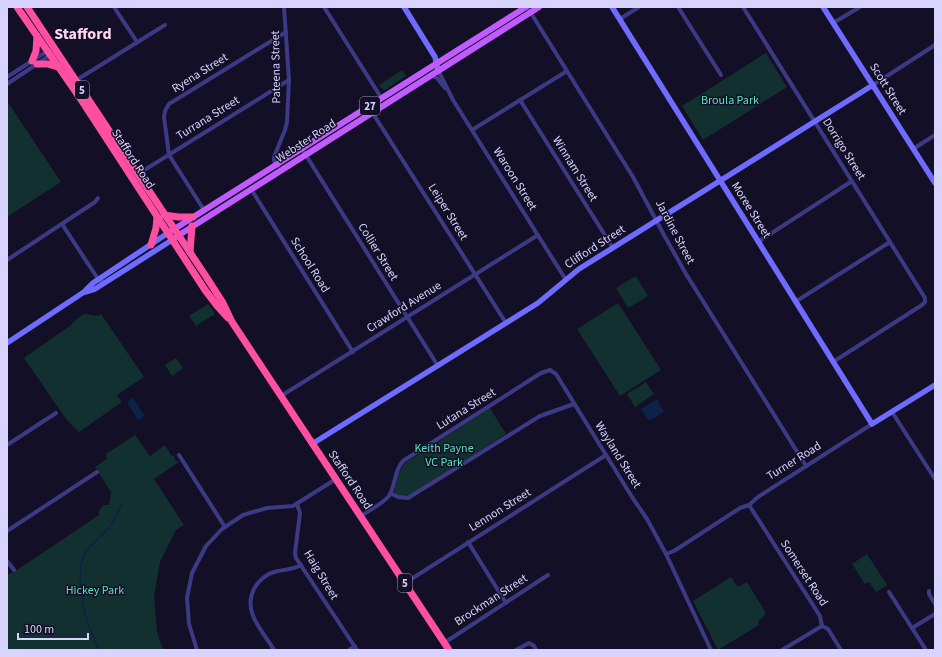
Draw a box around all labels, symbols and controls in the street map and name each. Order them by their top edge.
district label: Stafford [54,23,112,45]
street label: Pateena Street [267,30,285,104]
street label: Ryena Street [169,49,231,97]
street label: Scott Street [865,60,911,118]
road number: 5 [75,81,89,99]
street label: Turrana Street [173,92,243,144]
park label: Broula Park [701,92,759,109]
road number: 27 [360,97,380,115]
street label: Webster Road [272,115,340,167]
street label: Dorrigo Street [818,115,870,183]
street label: Stafford Road [107,126,159,192]
street label: Winnam Street [548,133,602,205]
street label: Waroon Street [489,144,541,214]
street label: Moree Street [727,179,775,241]
street label: Leiper Street [424,180,472,244]
street label: Jardine Street [651,197,699,267]
street label: Collier Street [354,220,402,284]
street label: Clifford Street [561,221,629,273]
street label: School Road [286,234,334,296]
street label: Crawford Avenue [363,277,445,337]
street label: Lutana Street [433,384,499,434]
street label: Wayland Street [591,418,645,492]
street label: Turner Road [763,438,825,484]
park label: Keith Payne VC Park [414,440,474,471]
street label: Stafford Road [324,447,376,513]
street label: Lennon Street [466,484,534,536]
street label: Somerset Road [776,536,832,610]
street label: Haig Street [299,547,343,603]
street label: Brockman Street [451,570,531,630]
road number: 5 [398,574,412,592]
park label: Hickey Park [66,582,124,599]
scale bar [18,615,88,641]
text: 100 m [24,621,54,638]

